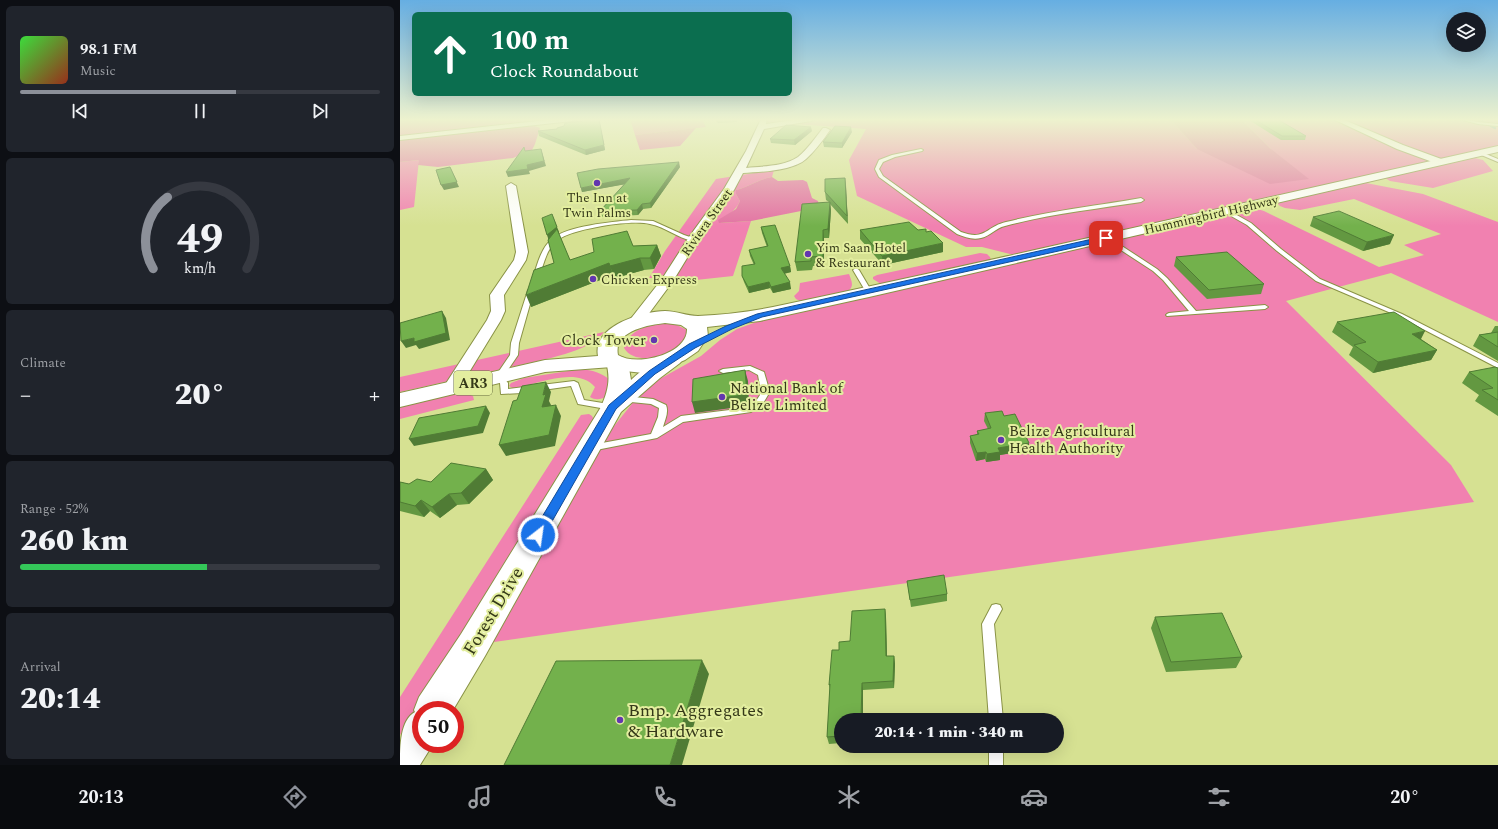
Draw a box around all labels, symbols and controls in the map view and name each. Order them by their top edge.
map controls [1446,12,1486,52]
button: layers [1446,12,1486,52]
text: 100 m [490,19,569,62]
icon: ahead [424,28,476,80]
text: 98.1 FM [80,38,137,61]
text: Clock Roundabout [490,58,639,85]
text: Music [80,61,116,81]
icon: previous [69,100,91,122]
icon: pause [189,100,211,122]
icon: next [309,100,331,122]
marker: The Inn at Twin Palms [592,178,602,188]
street label: Riviera Street [676,184,738,260]
place label: The Inn at Twin Palms [563,188,631,223]
street label: Hummingbird Highway [1142,190,1281,240]
text: 49 [177,207,223,270]
pin [1089,221,1123,255]
icon: arrive [1095,227,1117,249]
place label: Yim Saan Hotel & Restaurant [816,238,906,273]
marker: Yim Saan Hotel & Restaurant [803,249,813,259]
text: km/h [184,257,216,279]
place label: Chicken Express [601,270,697,290]
marker: Chicken Express [588,274,598,284]
place label: Clock Tower [561,329,646,352]
marker: Clock Tower [649,335,659,345]
text: Climate [20,353,66,373]
road number: AR3 [454,371,492,395]
text: 20° [175,372,226,418]
place label: National Bank of Belize Limited [730,377,845,417]
text: − [20,379,31,412]
text: + [369,379,380,412]
marker: National Bank of Belize Limited [717,392,727,402]
place label: Belize Agricultural Health Authority [1009,420,1135,460]
marker: Belize Agricultural Health Authority [996,435,1006,445]
text: Range · 52% [20,499,88,519]
position arrow [517,514,559,556]
text: 260 km [20,518,128,564]
street label: Forest Drive [456,562,530,660]
text: Arrival [20,657,61,677]
text: 20:14 [20,676,100,722]
place label: Bmp. Aggregates & Hardware [628,697,764,745]
speed limit sign: 50 [412,701,464,753]
marker: Bmp. Aggregates & Hardware [615,715,625,725]
text: 20:14 · 1 min · 340 m [875,721,1023,744]
icon: directions [281,783,309,811]
icon: music [466,783,494,811]
icon: phone [651,783,679,811]
icon: climate [835,783,863,811]
icon: car [1020,783,1048,811]
icon: filters [1205,783,1233,811]
text: 20:13 [78,784,124,811]
text: 20° [1390,784,1419,811]

